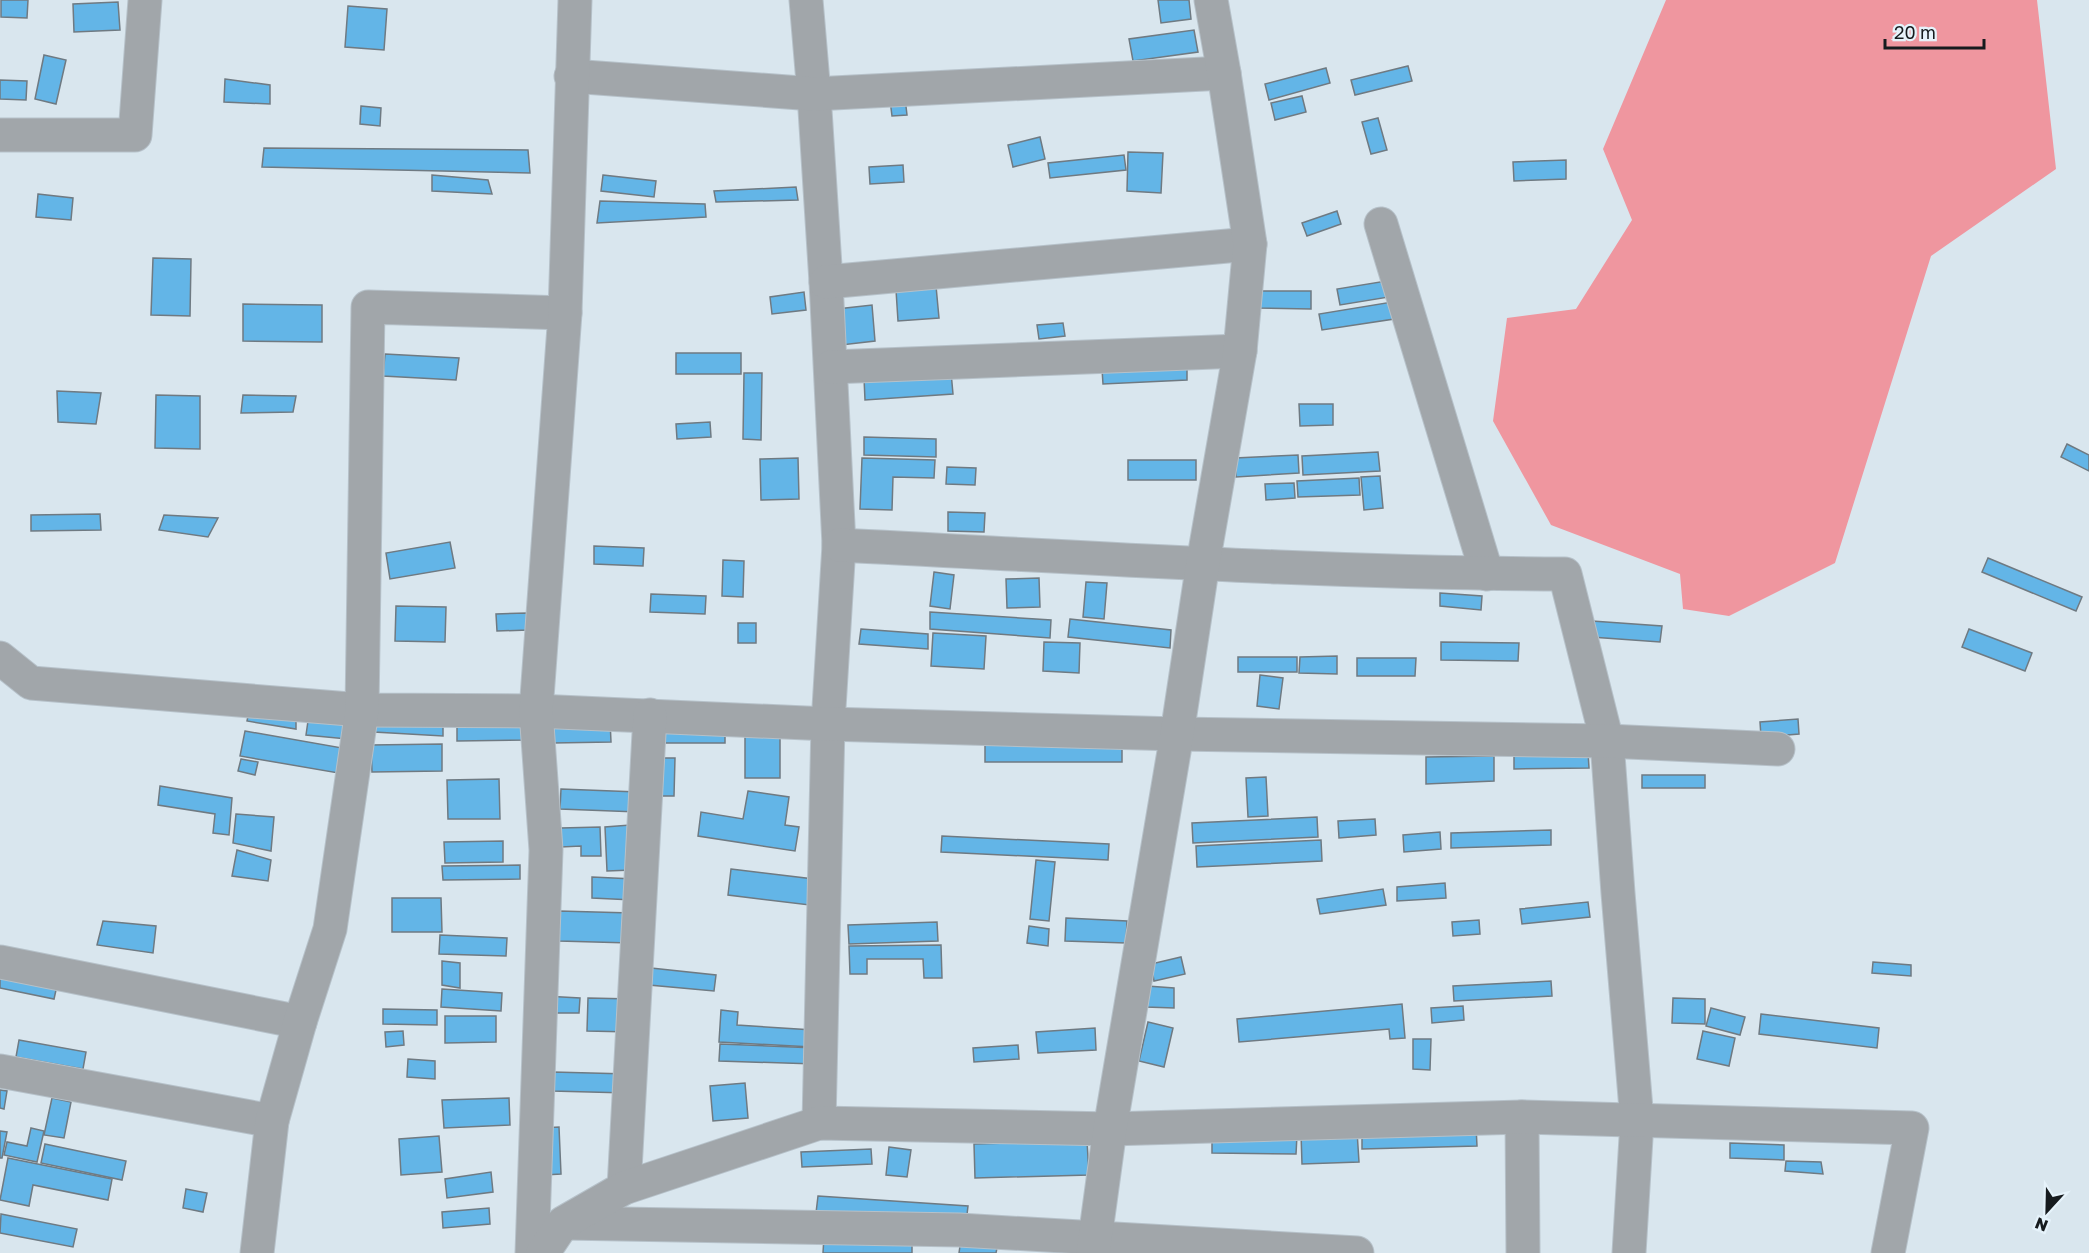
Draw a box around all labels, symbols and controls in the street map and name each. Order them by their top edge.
scale bar [1885,12,1984,50]
text: 20 m [1894,21,1936,43]
north arrow [2017,1181,2077,1241]
text: N [2032,1213,2051,1236]

